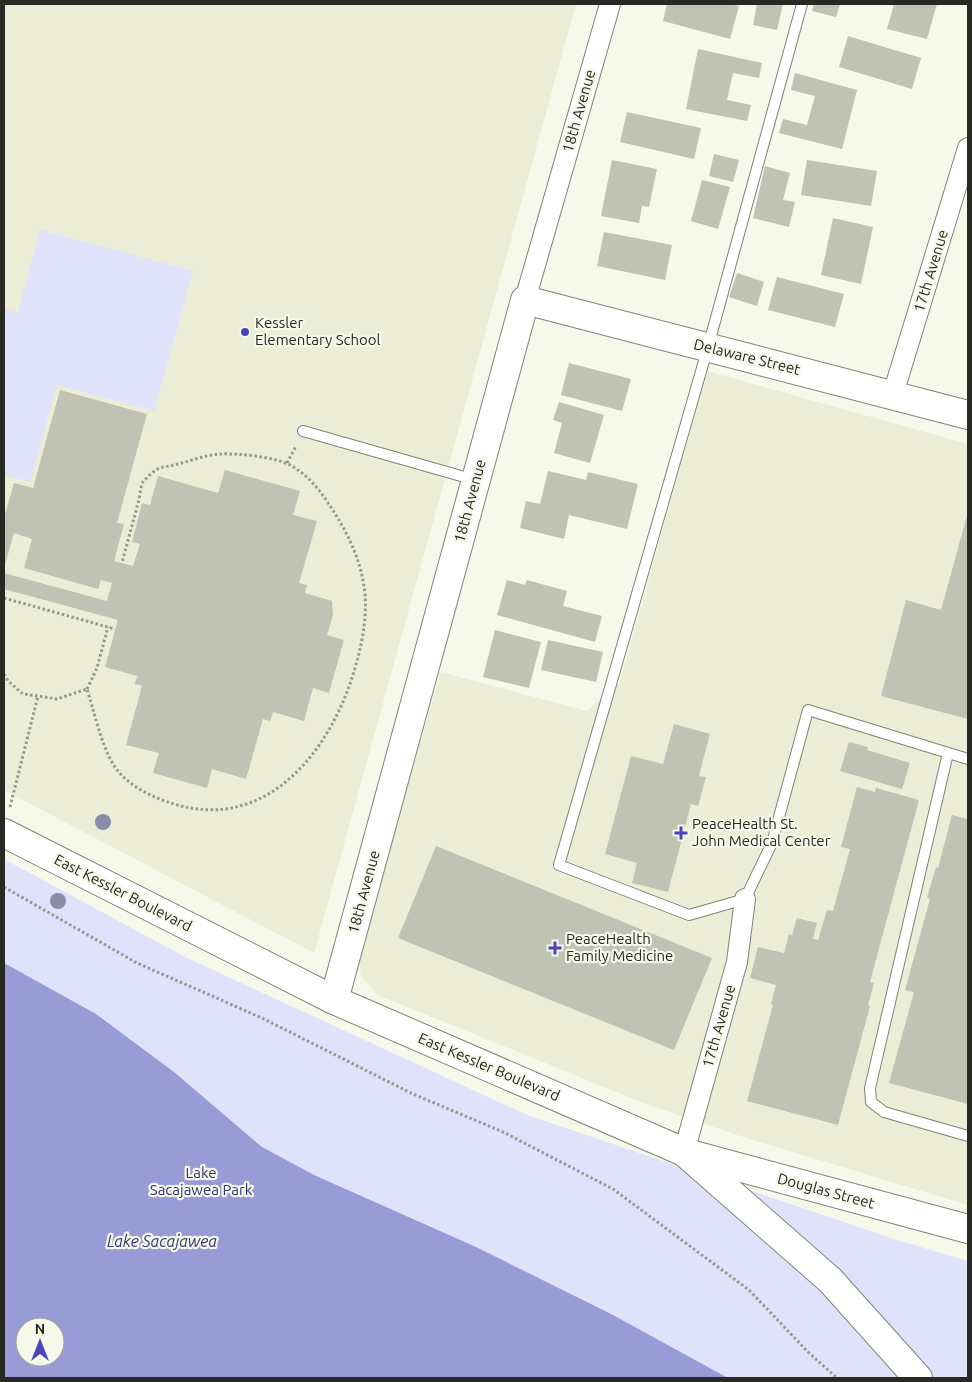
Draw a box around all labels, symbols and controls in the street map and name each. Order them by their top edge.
street label: 18th Avenue [559,67,598,154]
street label: 17th Avenue [910,228,951,314]
place label: Kessler Elementary School [255,314,381,348]
marker: Kessler Elementary School [239,326,251,338]
street label: Delaware Street [692,335,802,378]
street label: 18th Avenue [450,457,489,544]
place label: PeaceHealth St. John Medical Center [692,815,831,849]
marker: PeaceHealth St. John Medical Center [674,826,688,840]
street label: 18th Avenue [344,848,383,935]
street label: East Kessler Boulevard [52,850,195,935]
place label: PeaceHealth Family Medicine [566,930,673,964]
marker: PeaceHealth Family Medicine [548,941,562,955]
street label: 17th Avenue [699,982,738,1069]
street label: East Kessler Boulevard [416,1029,563,1104]
park label: Lake Sacajawea Park [150,1164,253,1198]
street label: Douglas Street [776,1169,877,1212]
water label: Lake Sacajawea [107,1232,217,1250]
north arrow [15,1317,65,1367]
text: N [35,1321,45,1337]

